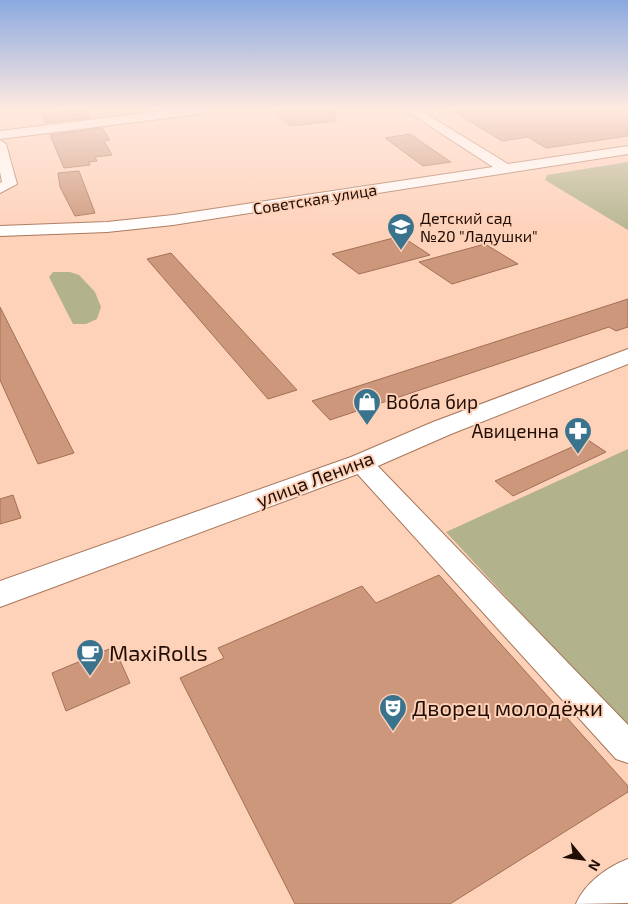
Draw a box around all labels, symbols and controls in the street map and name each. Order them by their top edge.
street label: Советская улица [252,179,378,219]
place label: Детский сад №20 "Ладушки" [420,208,538,246]
school or university icon: Детский сад №20 "Ладушки" [386,212,416,251]
shop icon: Вобла бир [352,387,382,426]
place label: Вобла бир [386,390,478,413]
pharmacy icon: Авиценна [563,416,593,455]
place label: Авиценна [471,419,559,442]
street label: улица Ленина [253,446,377,512]
cafe icon: MaxiRolls [75,638,105,677]
place label: MaxiRolls [109,639,208,665]
theatre icon: Дворец молодёжи [378,693,408,732]
place label: Дворец молодёжи [412,694,603,720]
north arrow [558,834,608,884]
text: N [585,857,605,874]

